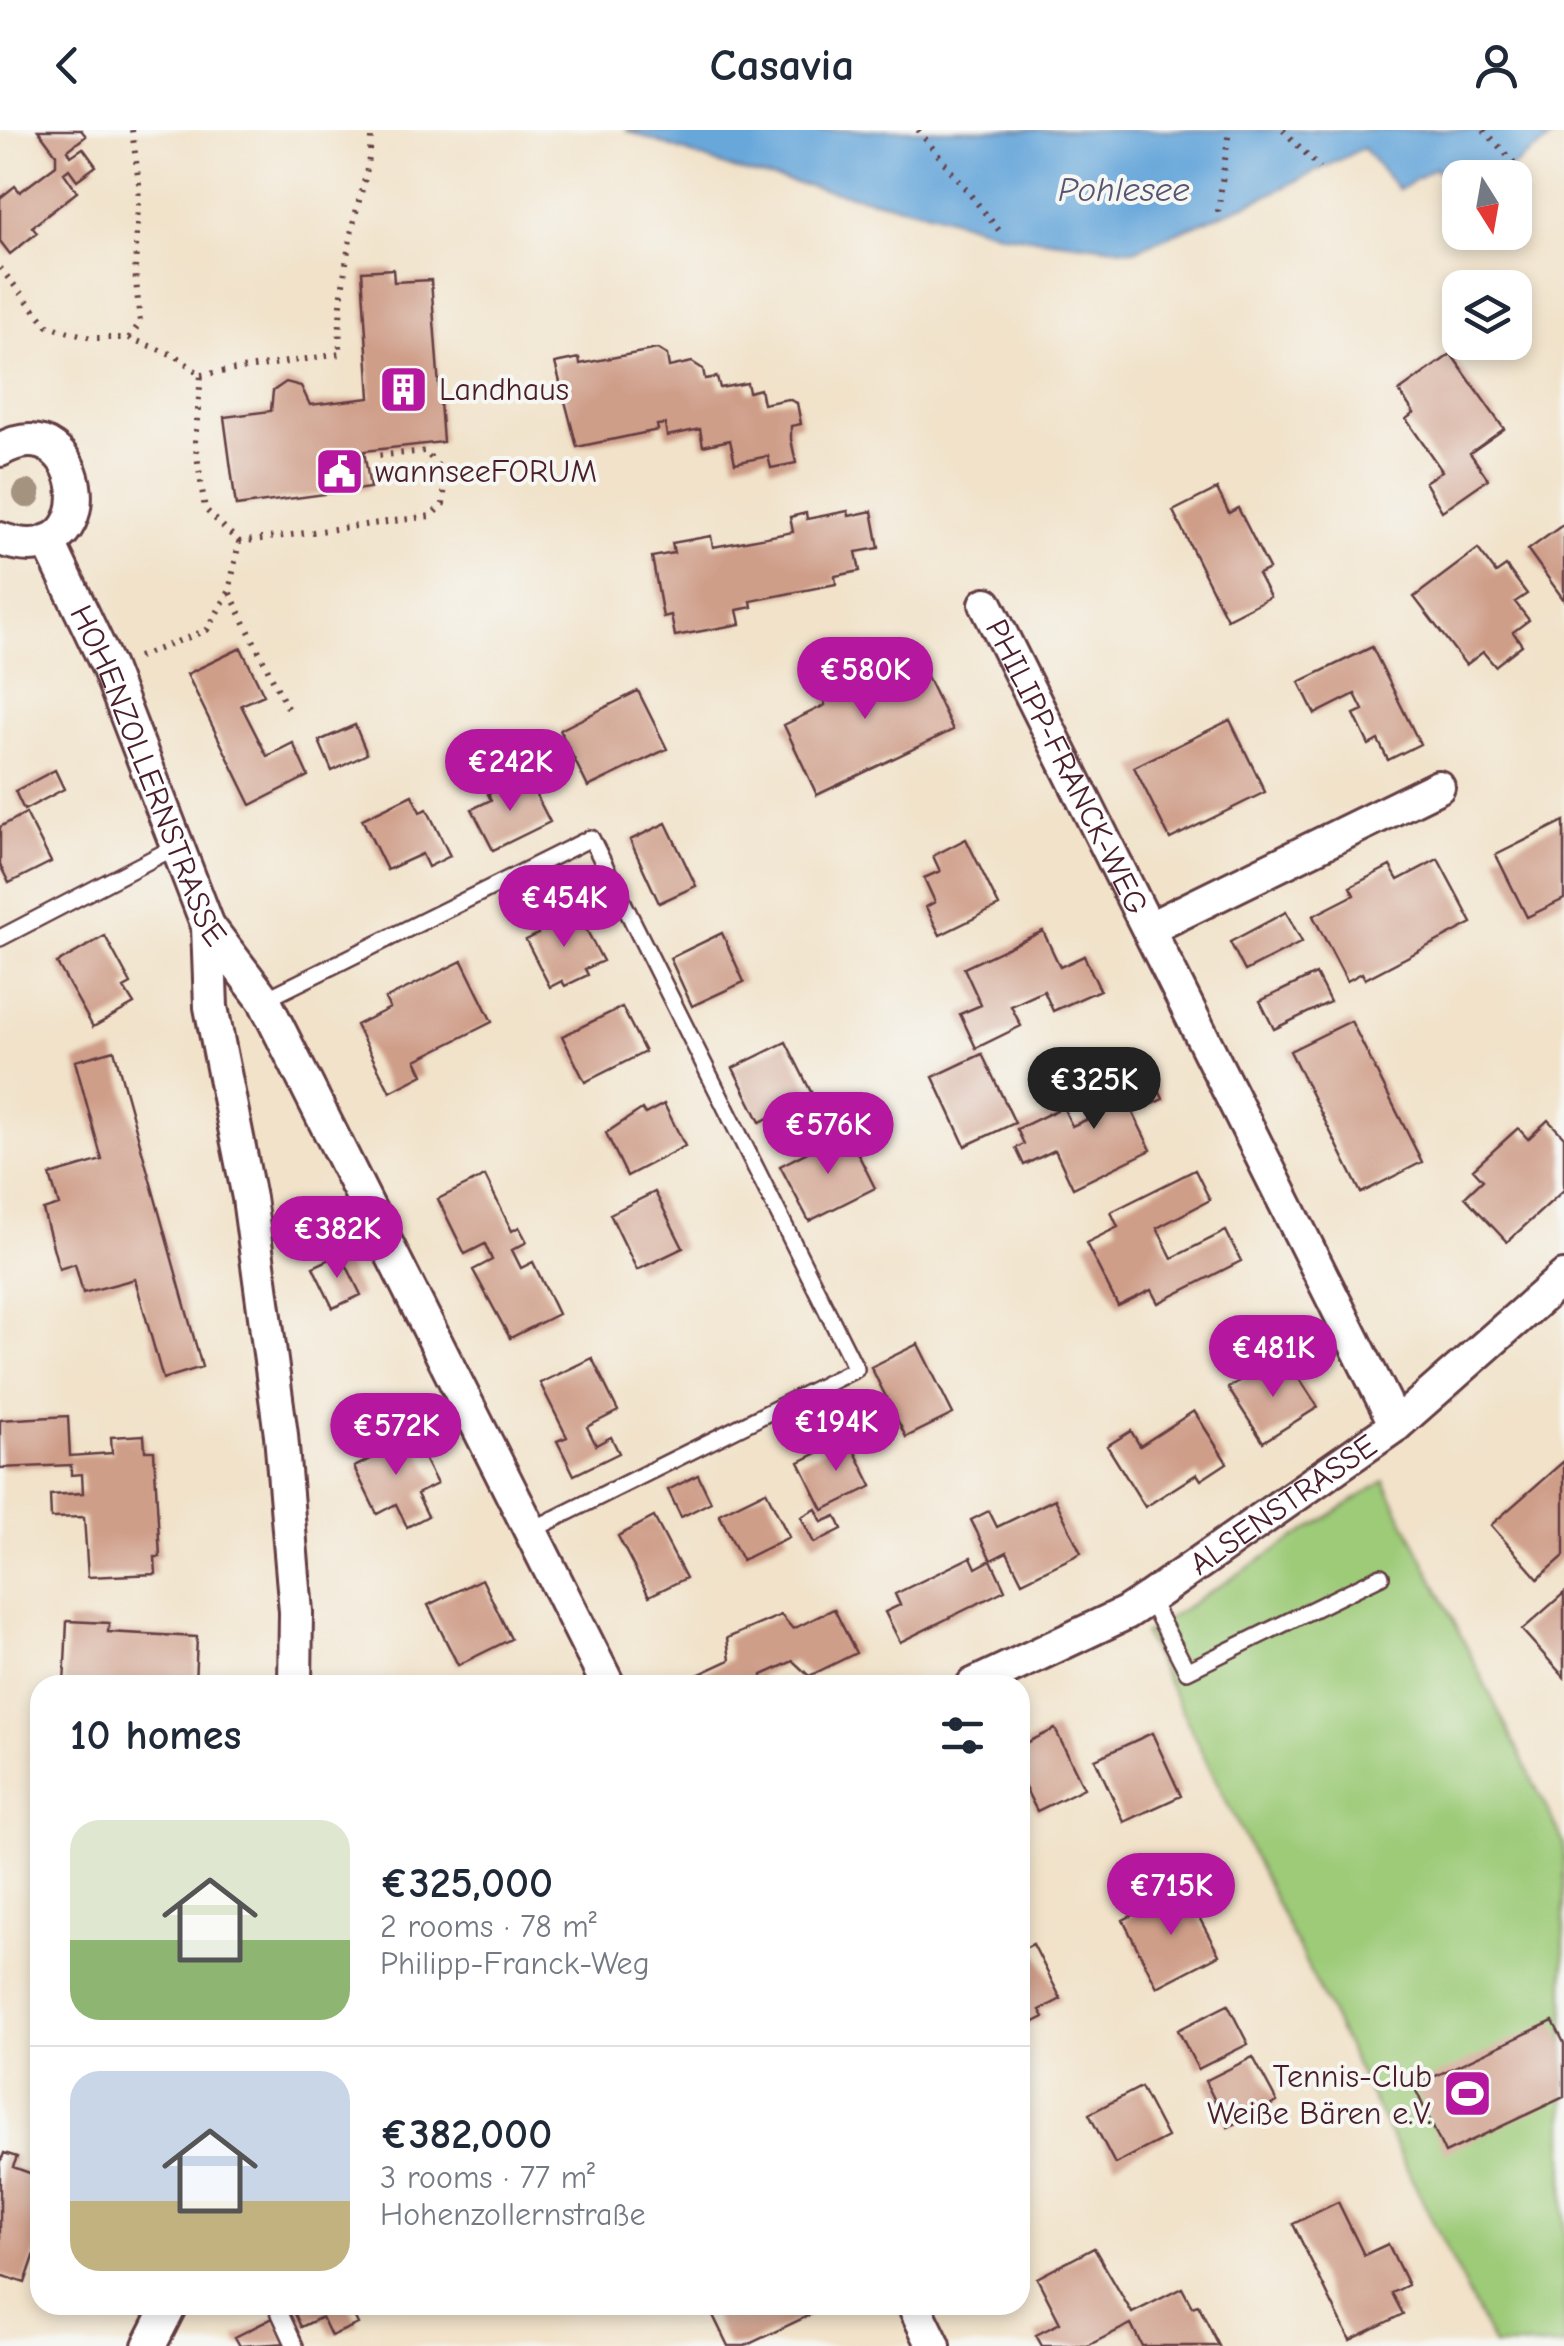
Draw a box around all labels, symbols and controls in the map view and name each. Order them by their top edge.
icon: back [40,38,95,93]
icon: person [1469,38,1524,93]
text: Casavia [710,39,854,91]
north arrow [1442,160,1532,250]
map controls [1442,160,1532,360]
water label: Pohlesee [1058,169,1190,210]
button: layers [1442,270,1532,360]
building icon: Landhaus [378,363,430,415]
place label: Landhaus [439,371,569,408]
public building icon: wannseeFORUM [314,445,366,497]
place label: wannseeFORUM [375,453,597,490]
street label: HOHENZOLLERNSTRASSE [62,599,234,953]
street label: PHILIPP-FRANCK-WEG [978,613,1156,921]
pin: €580K [795,637,935,722]
text: €580K [819,651,911,688]
pin: €242K [440,729,580,814]
text: €242K [467,743,553,780]
pin: €454K [494,865,634,950]
text: €454K [520,879,608,916]
pin: €325K [1024,1047,1164,1132]
text: €325K [1050,1061,1138,1098]
pin: €576K [758,1092,898,1177]
text: €576K [785,1106,871,1143]
pin: €382K [267,1196,407,1281]
text: €382K [293,1210,381,1247]
pin: €481K [1203,1315,1343,1400]
text: €481K [1231,1329,1315,1366]
pin: €194K [766,1389,906,1474]
pin: €572K [326,1393,466,1478]
text: €194K [794,1403,878,1440]
text: €572K [352,1407,440,1444]
street label: ALSENSTRASSE [1183,1427,1384,1583]
icon: filters [935,1708,990,1763]
text: 10 homes [70,1711,241,1760]
pin: €715K [1101,1853,1241,1938]
text: €325,000 [380,1859,553,1908]
icon: home [150,1860,270,1980]
text: €715K [1129,1867,1213,1904]
text: 2 rooms · 78 m² [380,1908,597,1945]
text: Philipp-Franck-Weg [380,1945,650,1982]
place label: Tennis-Club Weiße Bären e.V. [1207,2058,1432,2132]
sports icon: Tennis-Club Weiße Bären e.V. [1441,2068,1493,2120]
text: €382,000 [380,2110,552,2159]
icon: home [150,2111,270,2231]
text: 3 rooms · 77 m² [380,2159,595,2196]
text: Hohenzollernstraße [380,2196,645,2233]

